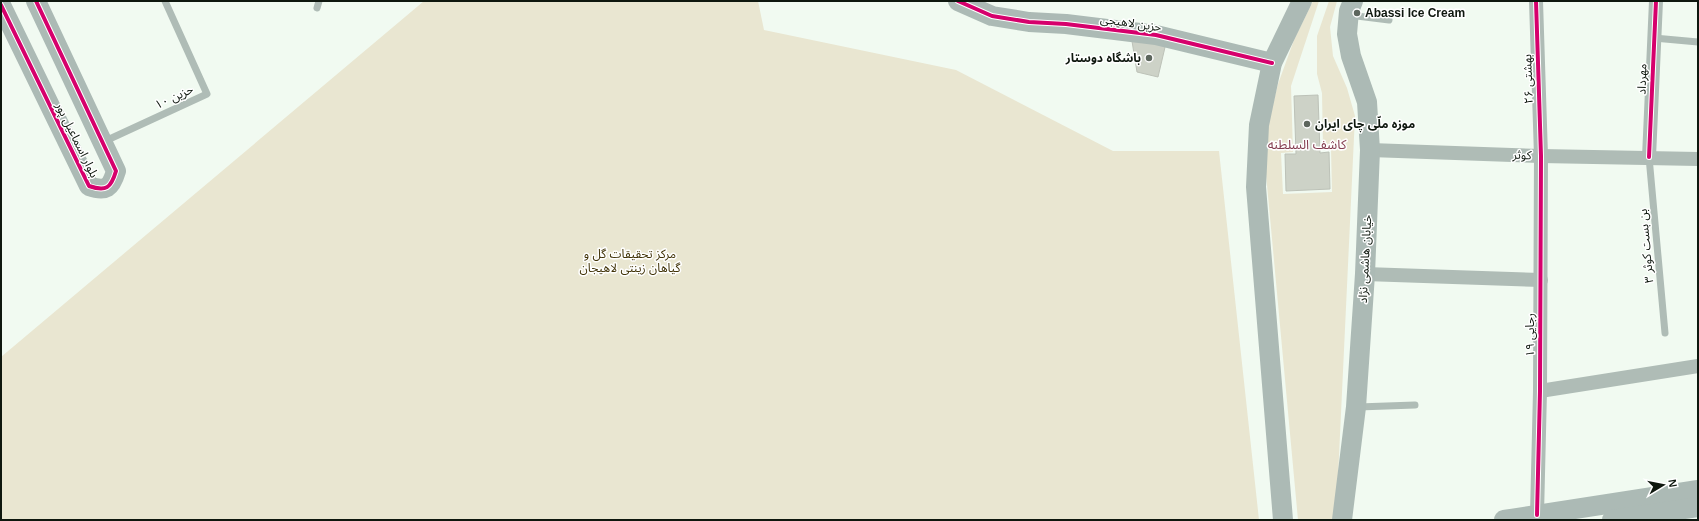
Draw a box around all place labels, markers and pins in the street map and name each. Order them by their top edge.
place label: Abassi Ice Cream [1365,6,1465,20]
marker: Abassi Ice Cream [1352,8,1362,18]
place label: باشگاه دوستار [1065,51,1141,65]
marker: باشگاه دوستار [1144,53,1154,63]
place label: موزه ملّی چای ایران [1315,115,1415,133]
marker: موزه ملّی چای ایران [1302,119,1312,129]

